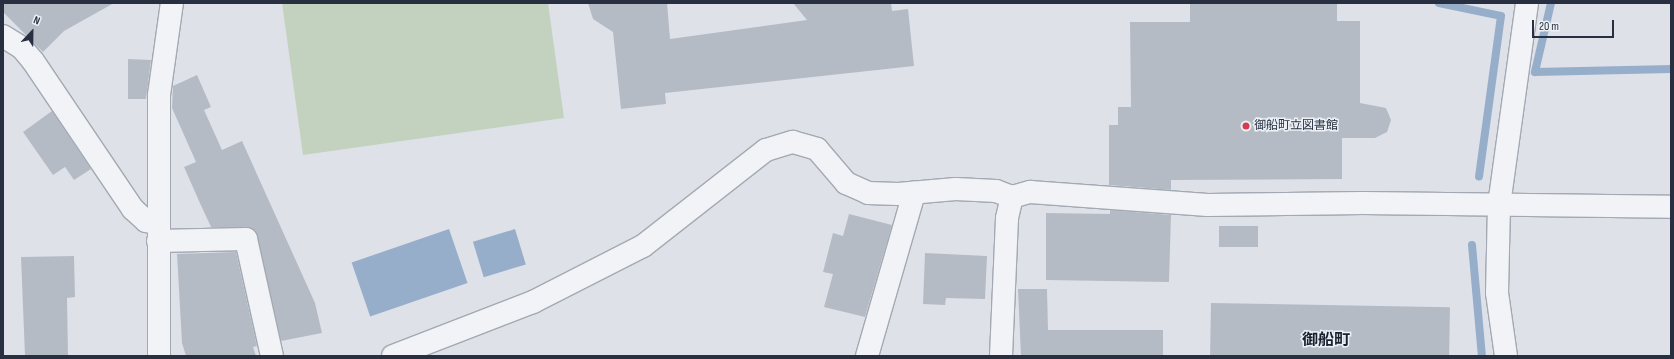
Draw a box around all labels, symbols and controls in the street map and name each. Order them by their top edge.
north arrow [12,12,52,52]
scale bar [1534,12,1616,38]
text: N [32,13,42,28]
text: 20 m [1539,19,1559,34]
place label: 御船町立図書館 [1254,119,1338,133]
marker: 御船町立図書館 [1241,121,1251,131]
district label: 御船町 [1302,331,1350,351]

